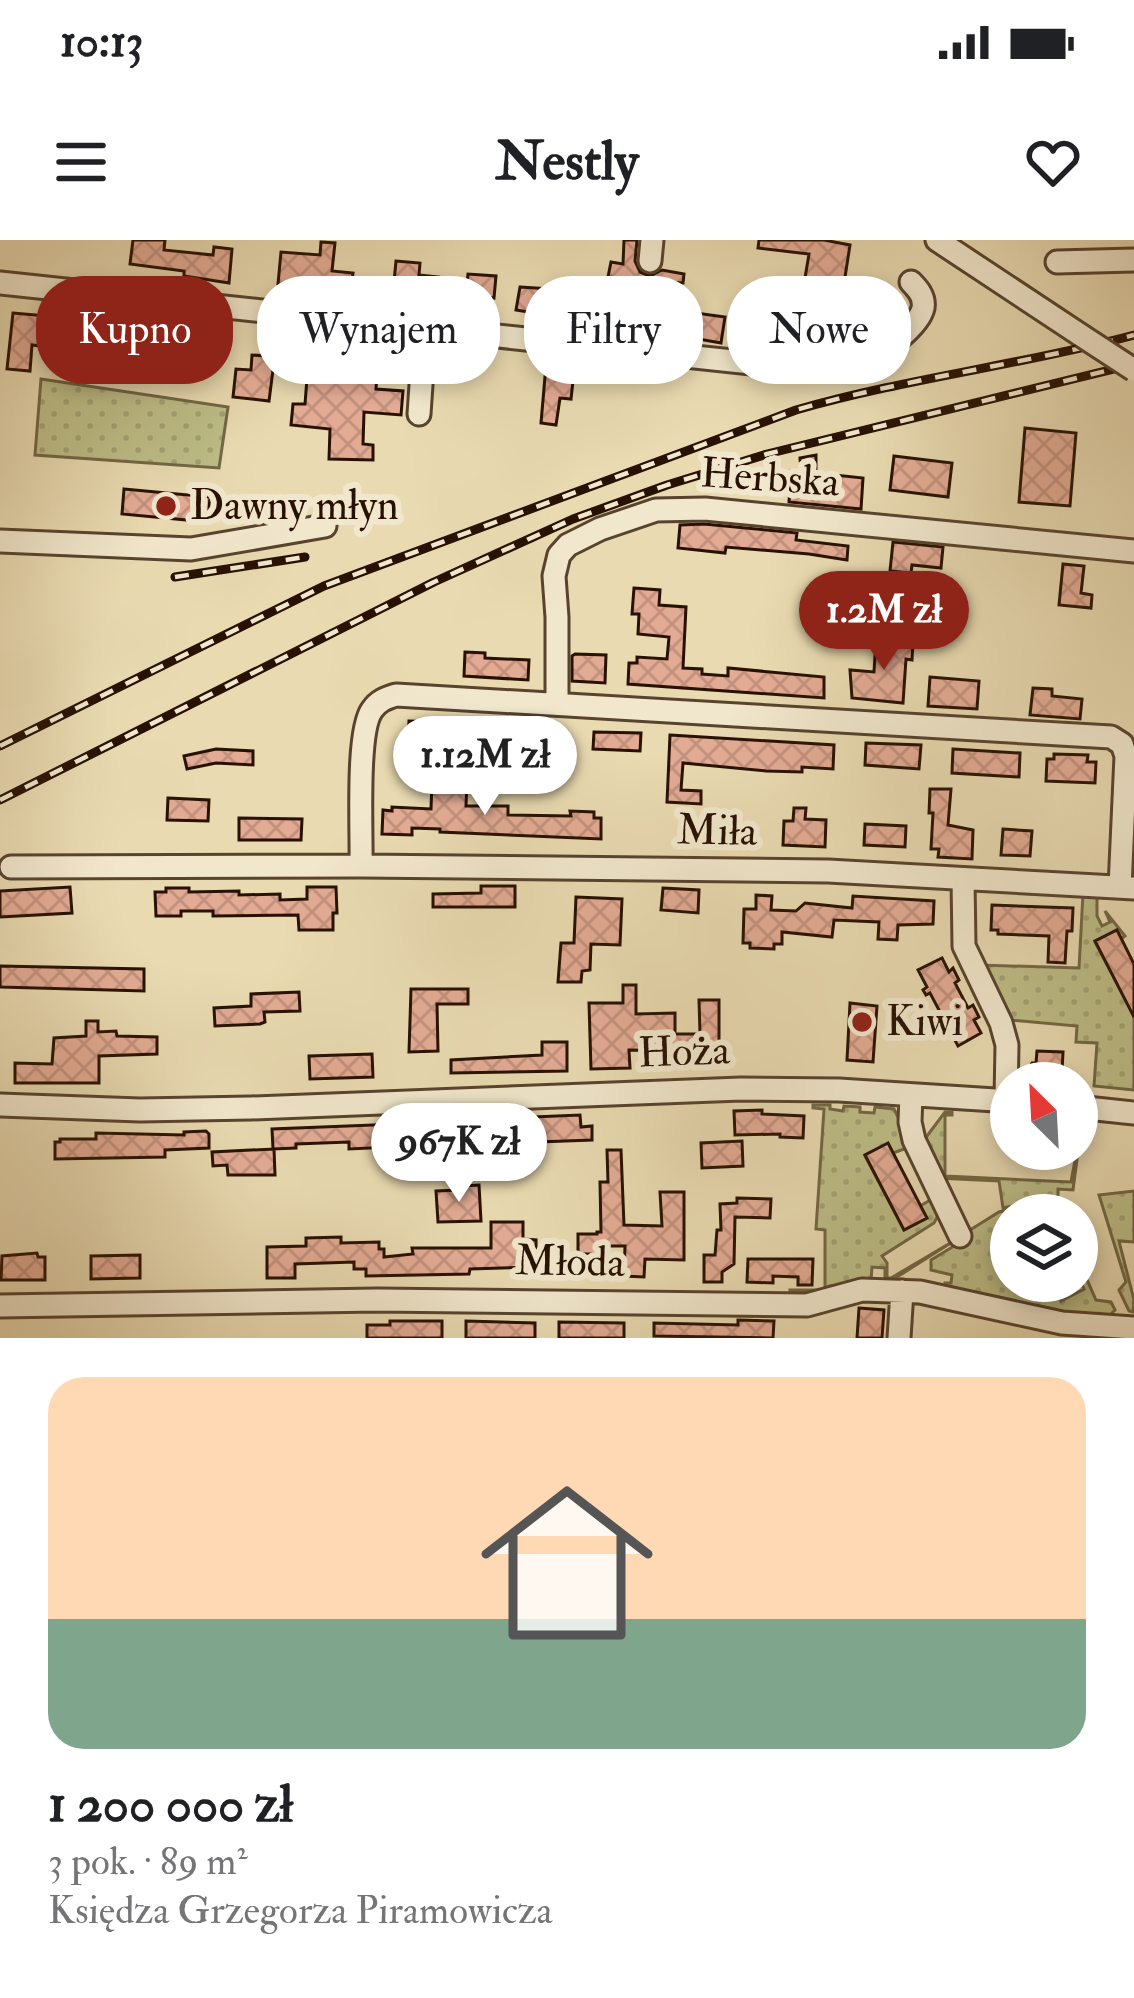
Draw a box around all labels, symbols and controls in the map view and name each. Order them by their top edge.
text: 10:13 [60,14,143,70]
text: Nestly [495,128,639,196]
icon: menu [48,129,114,195]
icon: heart [1020,129,1086,195]
chip: Kupno [36,276,233,384]
chip: Wynajem [257,276,500,384]
chip: Filtry [524,276,703,384]
chip: Nowe [727,276,911,384]
street label: Herbska [699,447,842,509]
place label: Dawny młyn [190,480,399,532]
marker: Dawny młyn [153,493,179,519]
pin: 1.2M zł [773,571,995,673]
text: 1.2M zł [826,585,942,634]
pin: 1.12M zł [361,716,609,818]
text: 1.12M zł [420,730,550,779]
street label: Miła [677,804,758,858]
place label: Kiwi [886,996,963,1048]
marker: Kiwi [849,1009,875,1035]
street label: Hoża [637,1024,731,1080]
north arrow [990,1062,1098,1170]
map controls [990,1062,1098,1302]
pin: 967K zł [348,1103,570,1205]
text: 967K zł [398,1117,520,1166]
button: layers [990,1194,1098,1302]
street label: Młoda [515,1235,626,1289]
icon: home [459,1455,675,1671]
text: 1 200 000 zł [48,1773,293,1837]
text: 3 pok. · 89 m² [48,1837,248,1886]
text: Księdza Grzegorza Piramowicza [48,1886,553,1935]

